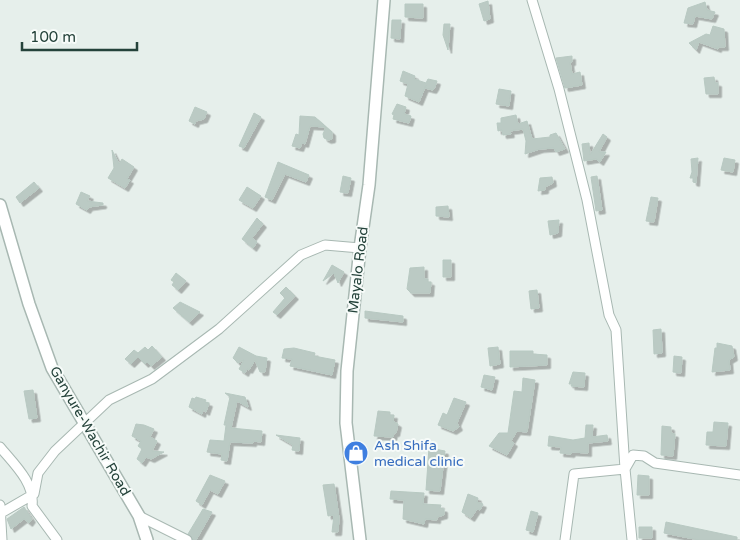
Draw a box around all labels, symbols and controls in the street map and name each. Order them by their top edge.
scale bar [22,20,138,52]
text: 100 m [30,28,76,46]
street label: Mayalo Road [344,226,372,314]
street label: Ganyure-Wachir Road [46,363,134,499]
place label: Ash Shifa medical clinic [374,437,463,470]
shop icon: Ash Shifa medical clinic [343,440,369,466]

